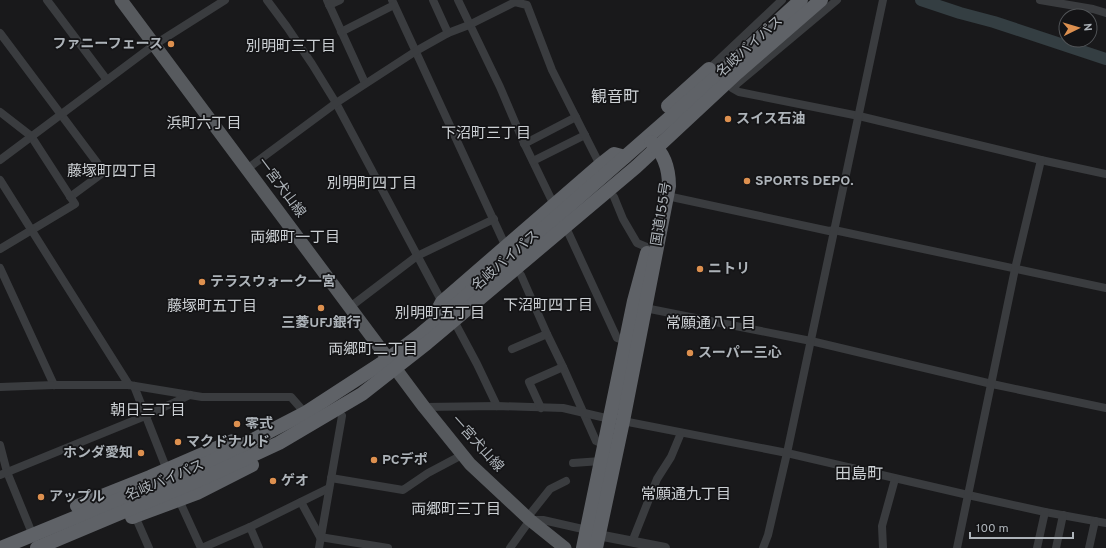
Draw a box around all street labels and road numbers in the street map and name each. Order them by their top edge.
street label: 名岐バイパス [713,13,787,81]
street label: 一宮犬山線 [253,155,309,221]
street label: 国道155号 [649,181,675,247]
street label: 名岐バイパス [469,227,543,295]
street label: 一宮犬山線 [447,412,507,476]
street label: 名岐バイパス [123,457,207,505]

